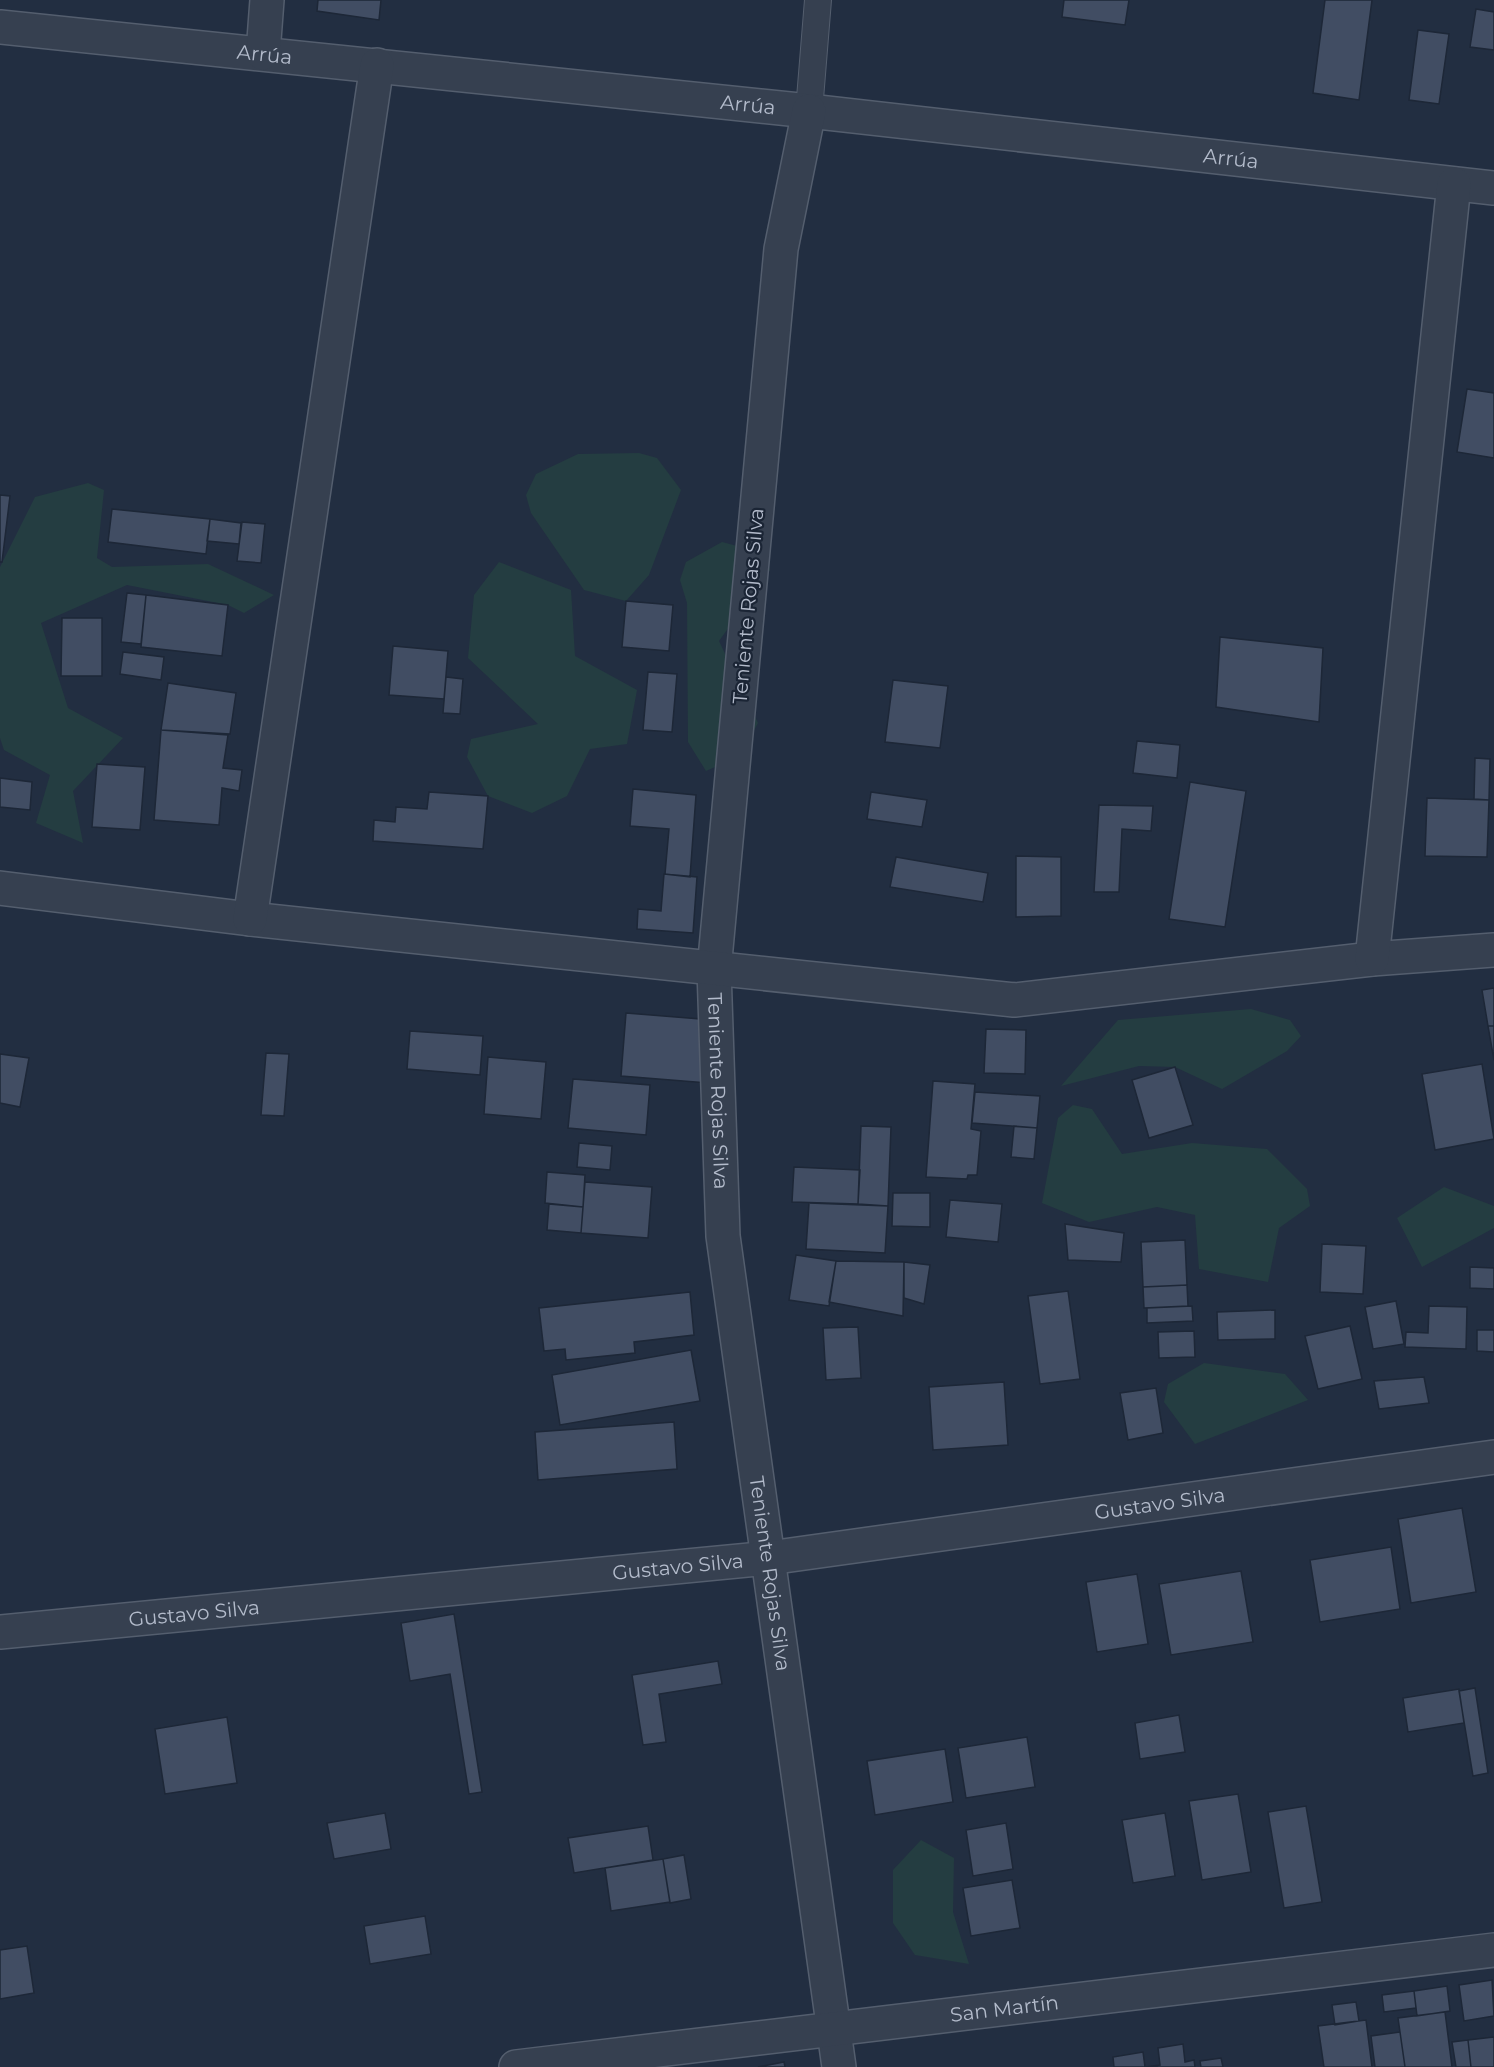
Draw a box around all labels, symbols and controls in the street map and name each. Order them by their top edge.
street label: Arrúa [236,40,293,69]
street label: Arrúa [719,90,777,119]
street label: Arrúa [1202,143,1260,173]
street label: Teniente Rojas Silva [727,507,769,705]
street label: Teniente Rojas Silva [703,992,733,1190]
street label: Teniente Rojas Silva [745,1475,796,1673]
street label: Gustavo Silva [1093,1483,1227,1525]
street label: Gustavo Silva [611,1549,745,1585]
street label: Gustavo Silva [127,1595,261,1632]
street label: San Martín [949,1990,1060,2027]

